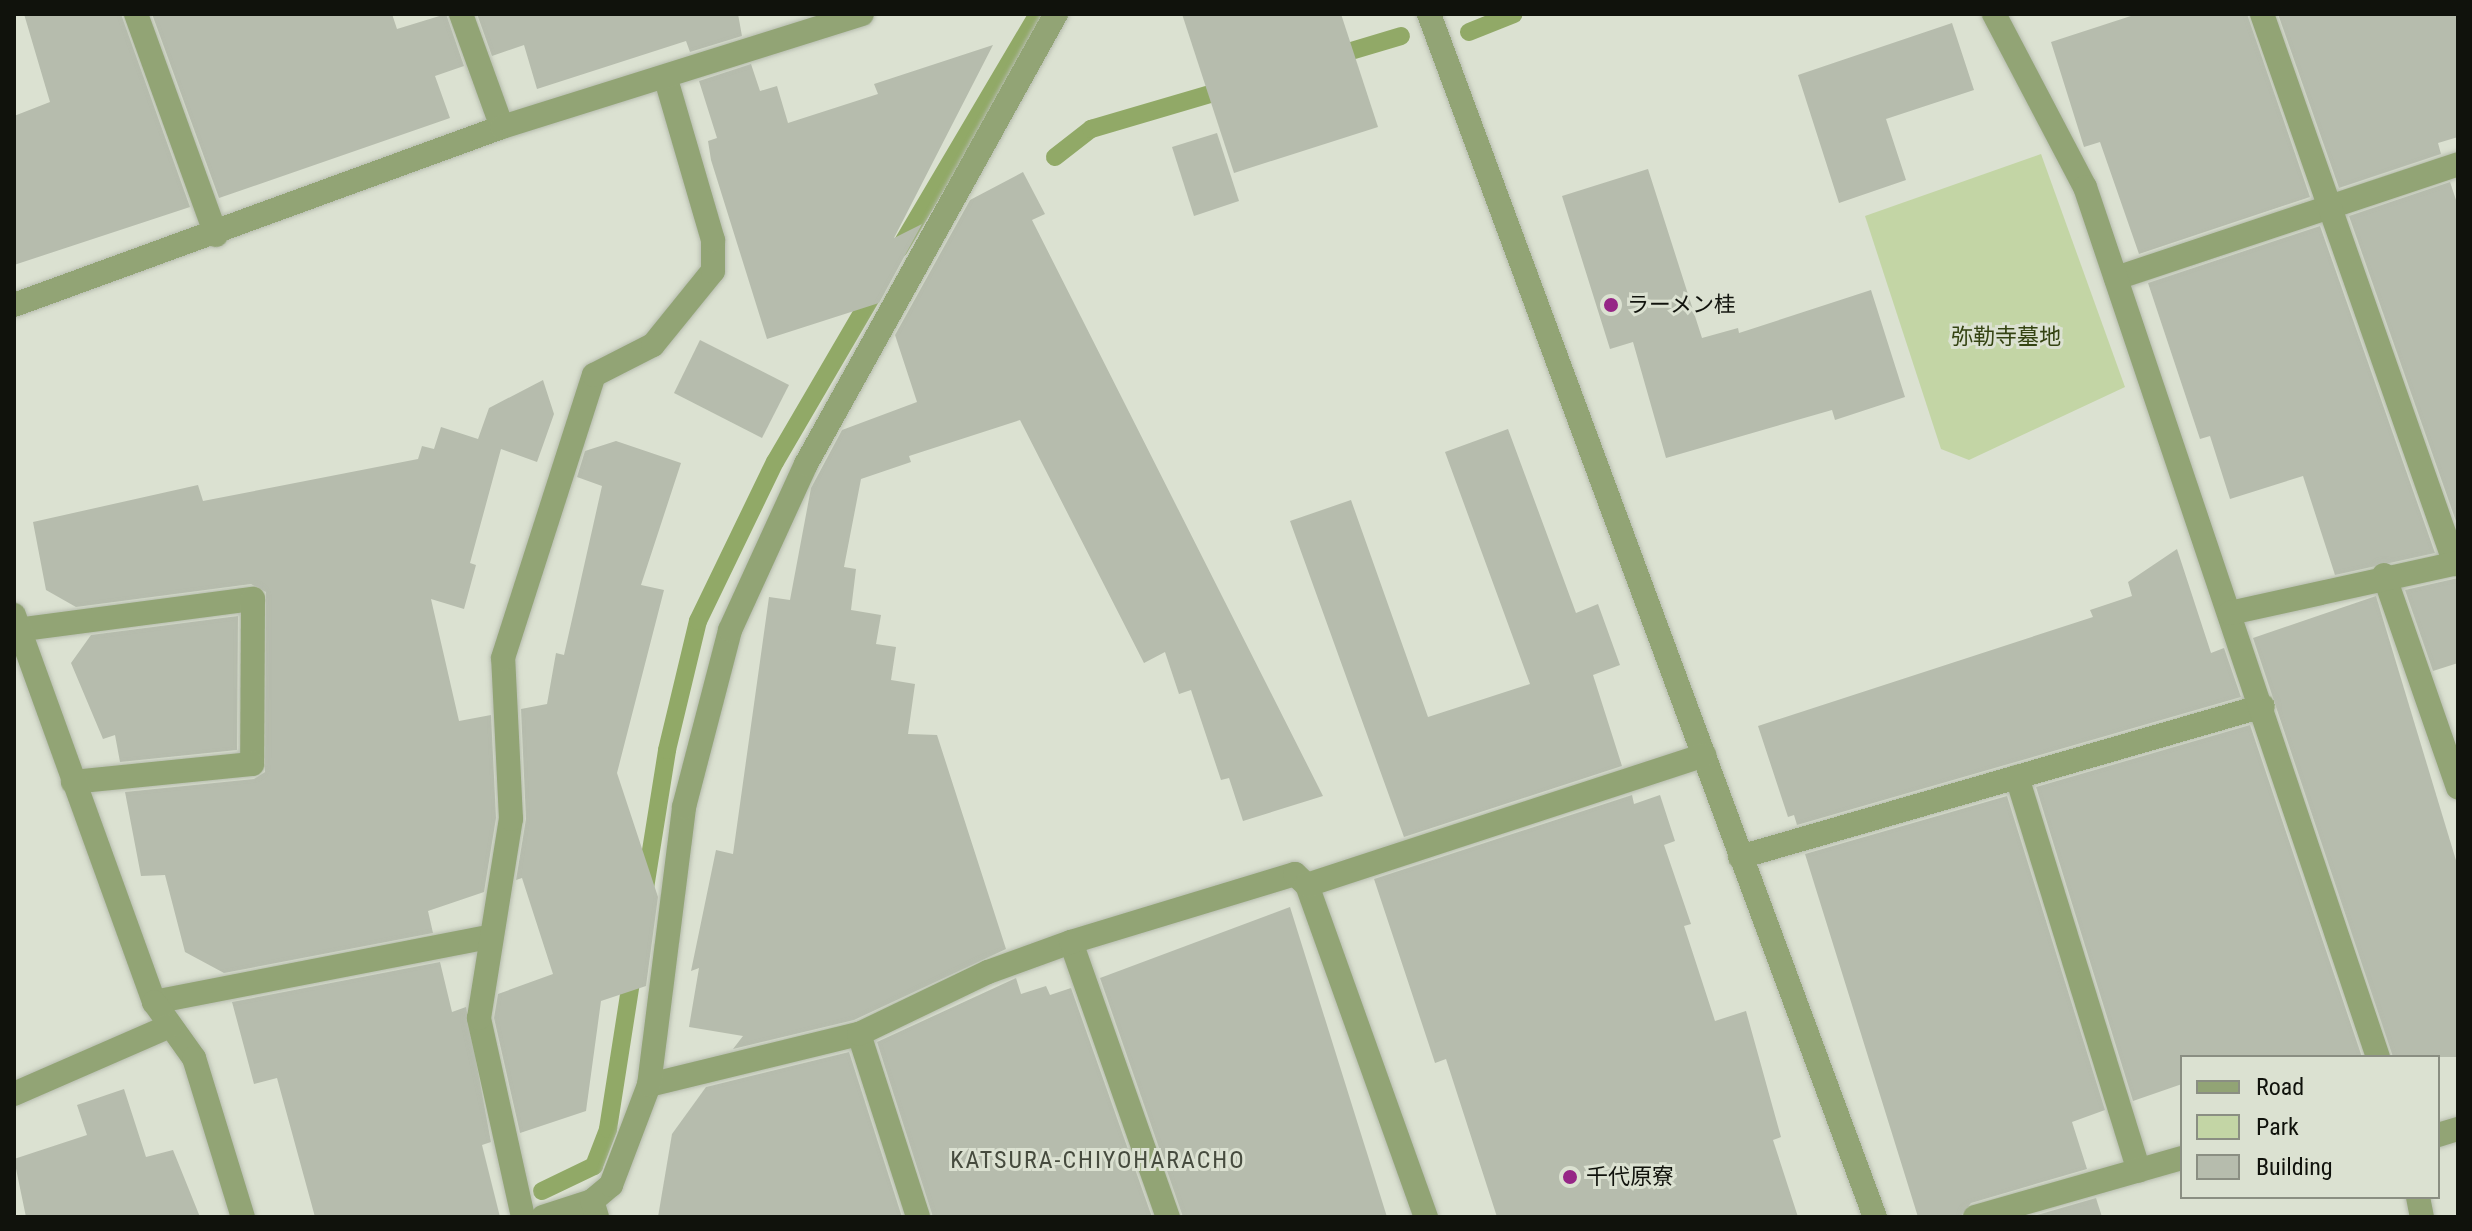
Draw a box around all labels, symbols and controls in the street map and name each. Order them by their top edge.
place label: ラーメン桂 [1627,292,1737,318]
marker: ラーメン桂 [1602,296,1620,314]
park label: 弥勒寺墓地 [1951,324,2061,350]
legend [2180,1055,2440,1199]
text: Road [2256,1073,2304,1101]
text: Park [2256,1113,2299,1141]
district label: KATSURA-CHIYOHARACHO [950,1147,1246,1175]
text: Building [2256,1153,2333,1181]
place label: 千代原寮 [1586,1164,1674,1190]
marker: 千代原寮 [1561,1168,1579,1186]

